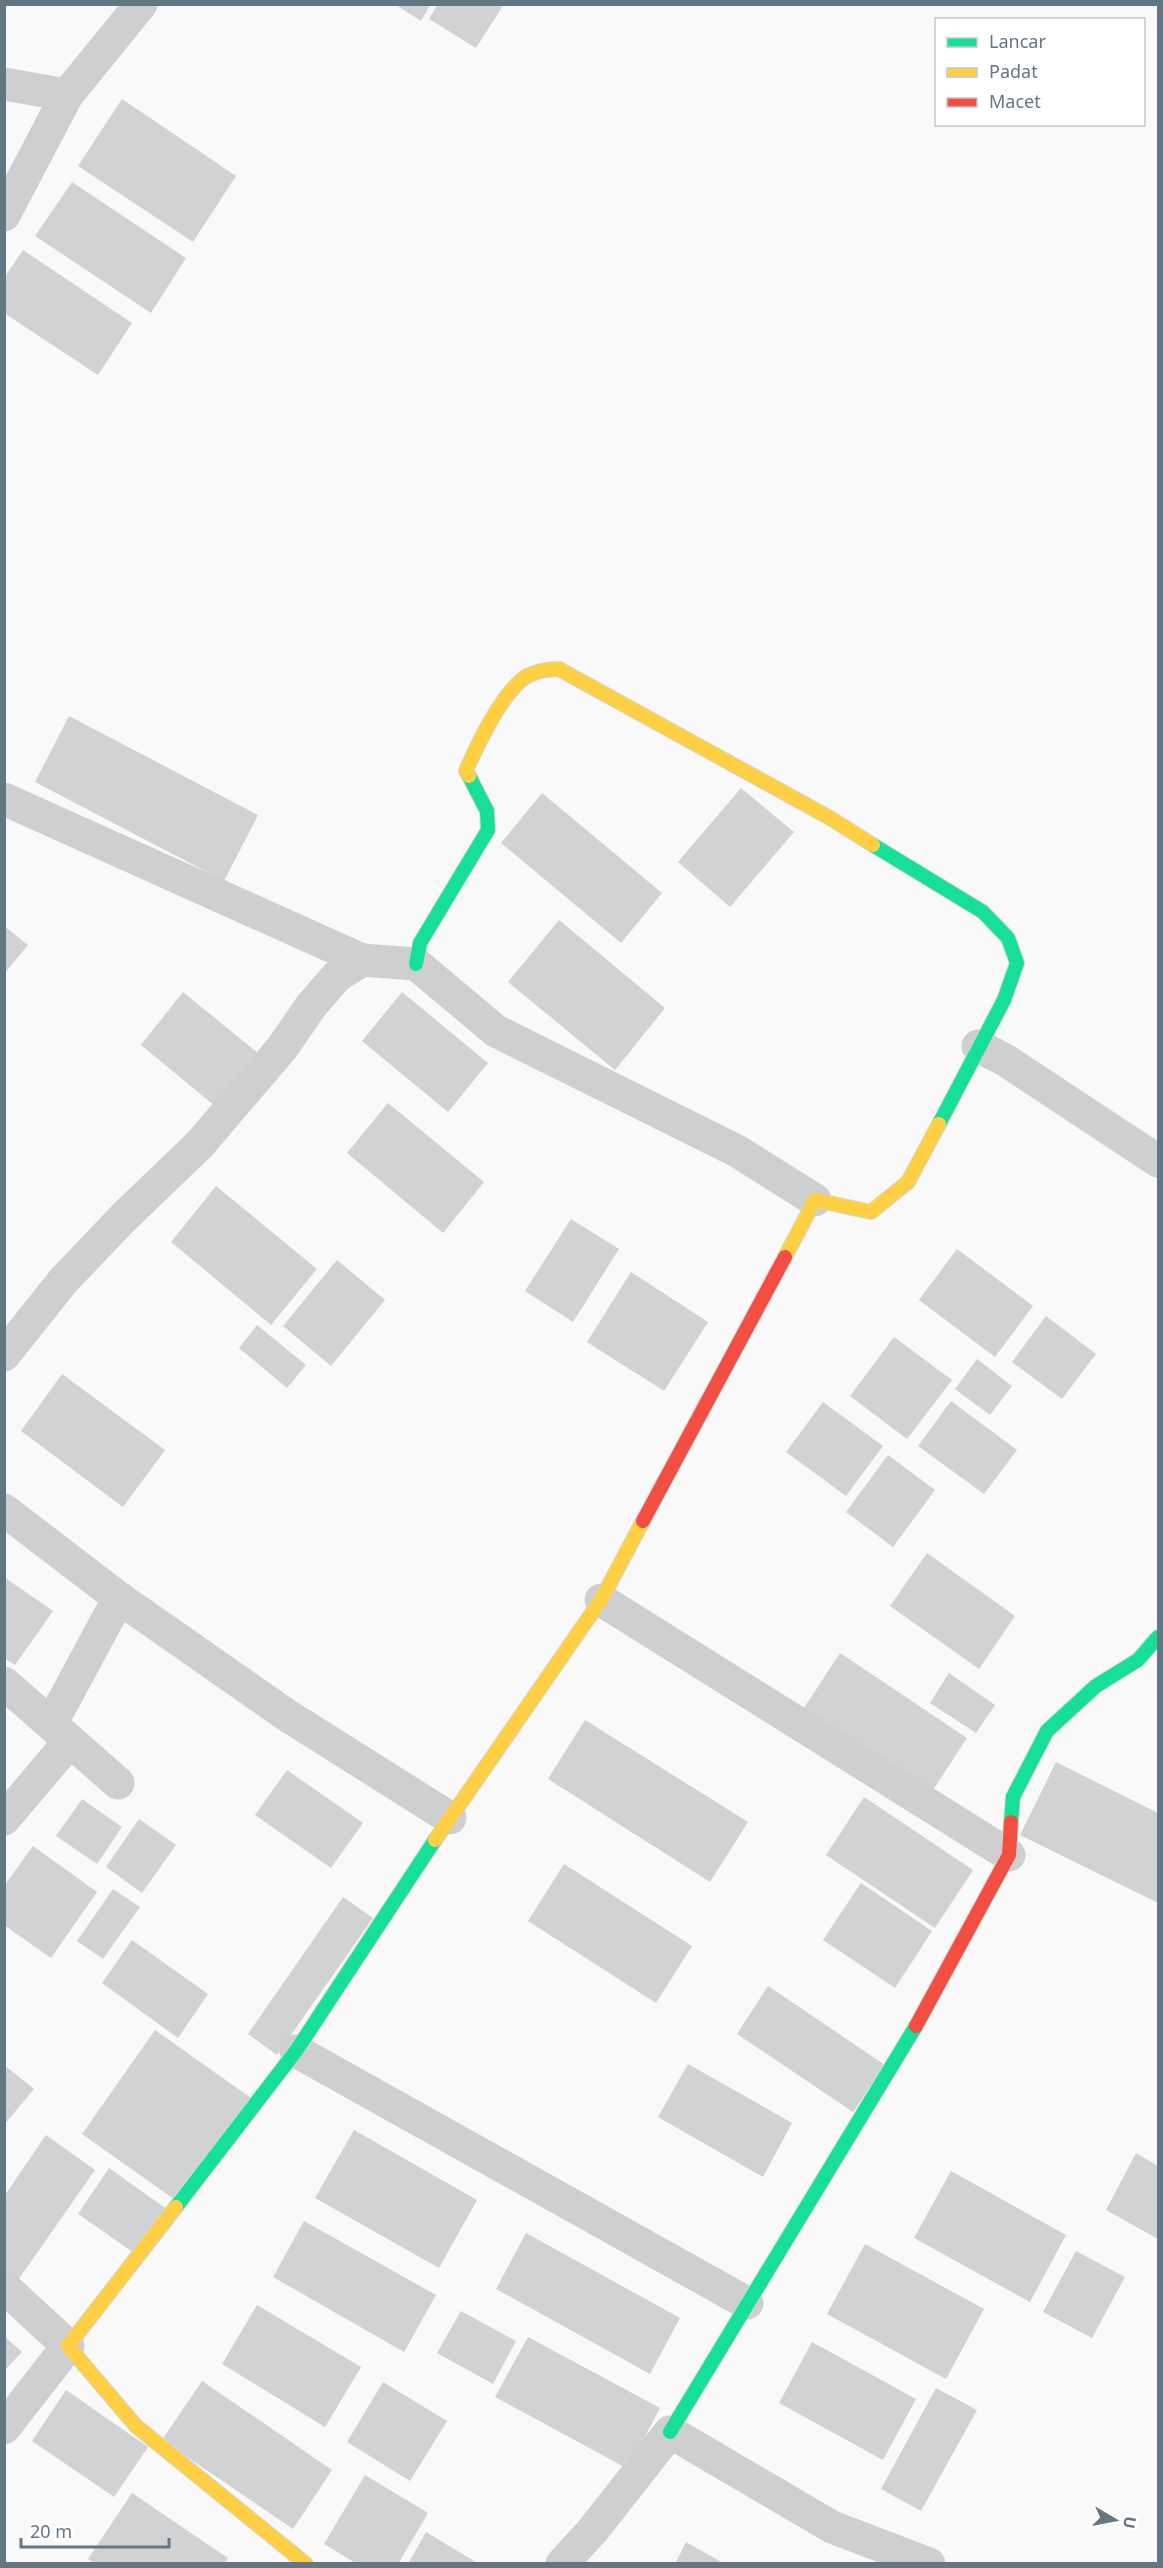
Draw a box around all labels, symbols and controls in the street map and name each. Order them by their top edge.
legend [935,18,1145,126]
text: Lancar [989,29,1046,53]
text: Padat [989,59,1038,83]
text: Macet [989,89,1041,113]
north arrow [1085,2490,1145,2550]
scale bar [21,2511,170,2549]
text: U [1118,2515,1142,2530]
text: 20 m [30,2519,72,2543]

